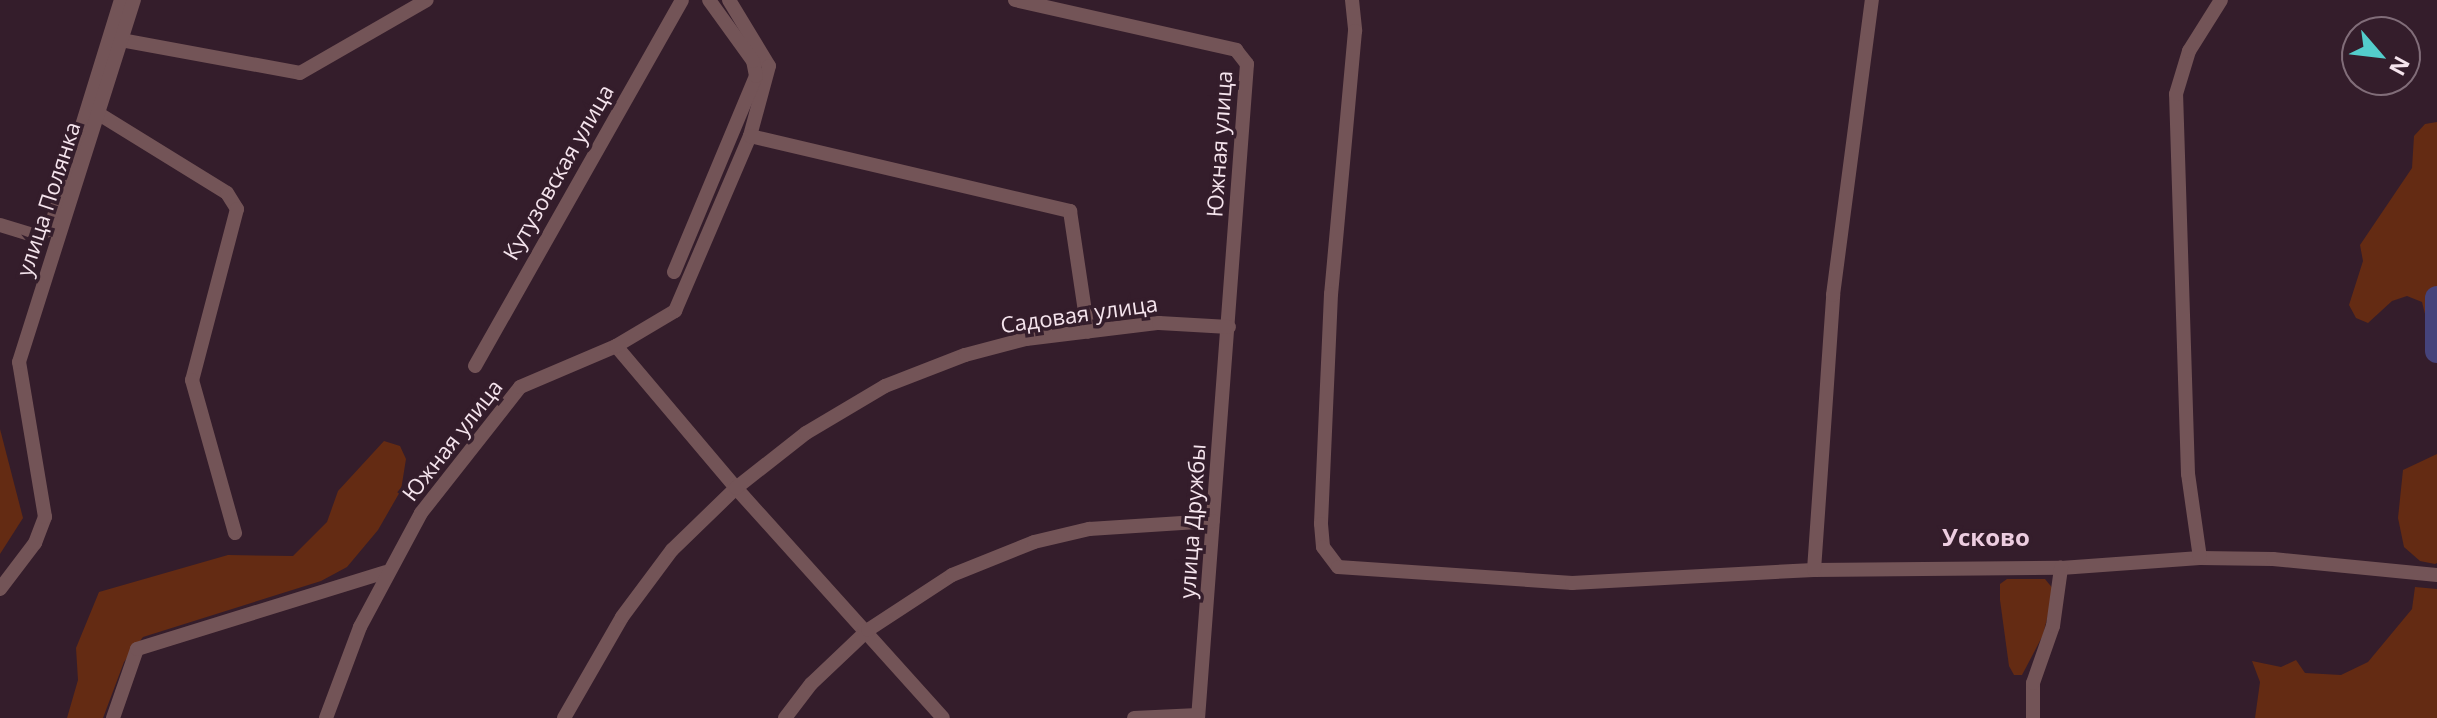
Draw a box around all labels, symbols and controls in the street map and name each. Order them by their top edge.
north arrow [2341,16,2421,96]
text: N [2383,51,2418,81]
street label: Южная улица [1201,70,1237,218]
street label: Кутузовская улица [497,80,619,264]
street label: улица Полянка [11,118,85,280]
street label: Садовая улица [999,290,1159,338]
street label: Южная улица [396,374,508,506]
street label: улица Дружбы [1173,443,1211,599]
district label: Усково [1942,523,2030,551]

